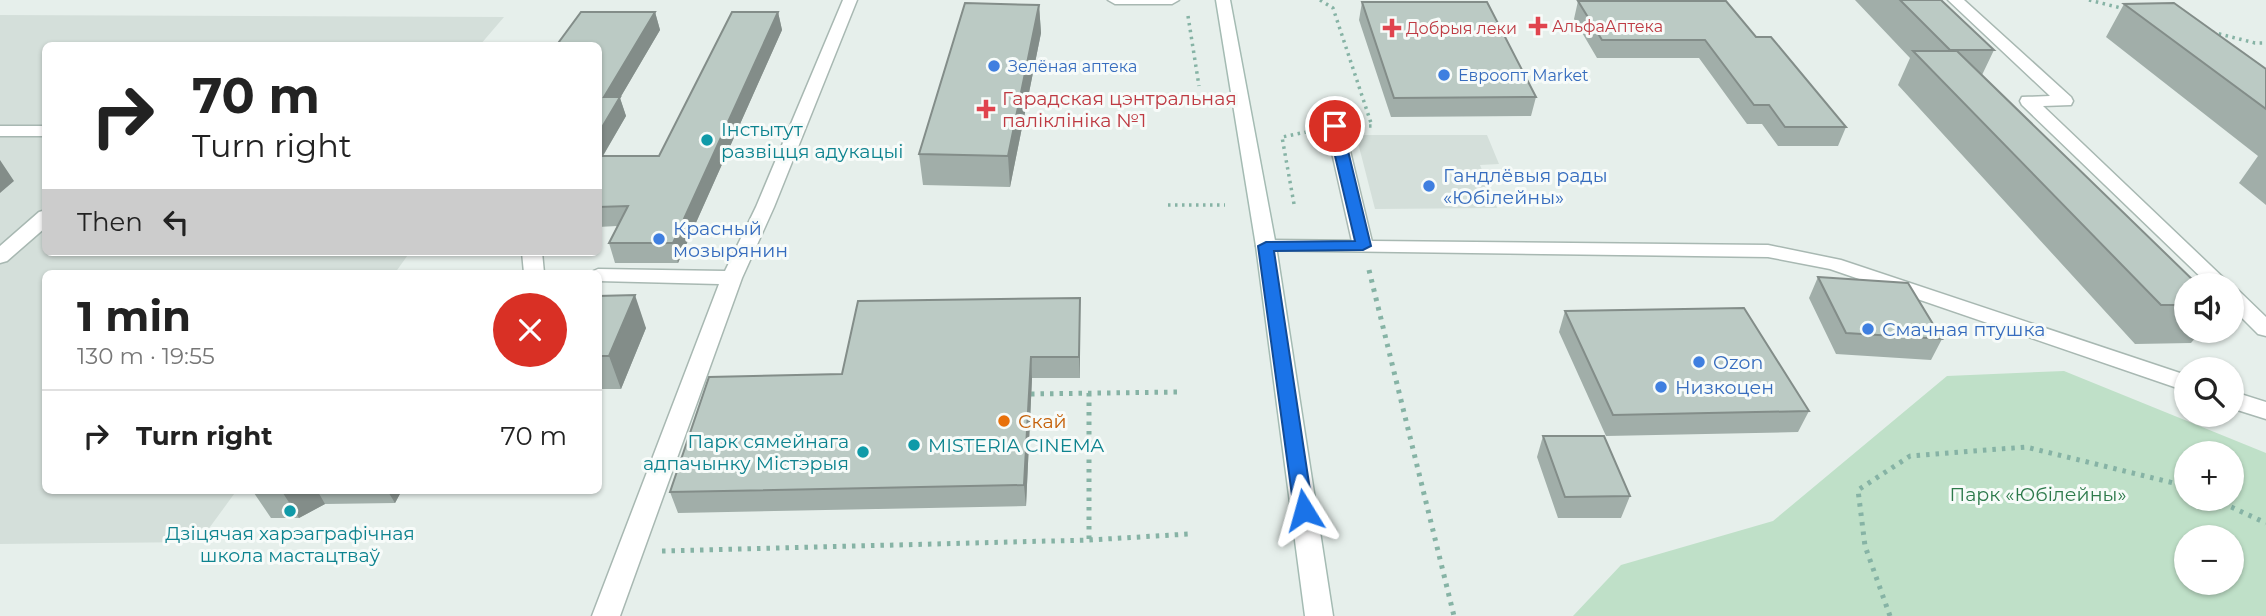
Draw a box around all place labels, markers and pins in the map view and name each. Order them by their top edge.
place label: АльфаАптека [1552,17,1663,36]
marker: АльфаАптека [1530,18,1546,34]
place label: Добрыя леки [1406,19,1517,38]
marker: Добрыя леки [1384,20,1400,36]
place label: Зелёная аптека [1008,57,1137,76]
marker: Зелёная аптека [986,58,1002,74]
place label: Евроопт Market [1458,66,1589,85]
marker: Евроопт Market [1436,67,1452,83]
place label: Гарадская цэнтральная паліклініка №1 [1002,87,1237,132]
pin [1305,96,1365,156]
marker: Гарадская цэнтральная паліклініка №1 [976,99,996,119]
place label: Інстытут развіцця адукацыі [721,118,904,163]
marker: Інстытут развіцця адукацыі [699,132,715,148]
place label: Гандлёвыя рады «Юбілейны» [1443,164,1608,209]
marker: Гандлёвыя рады «Юбілейны» [1421,178,1437,194]
place label: Красный мозырянин [673,217,788,262]
marker: Красный мозырянин [651,231,667,247]
place label: Смачная птушка [1882,318,2045,341]
marker: Смачная птушка [1860,321,1876,337]
place label: Ozon [1713,351,1763,374]
marker: Ozon [1691,354,1707,370]
place label: Низкоцен [1675,376,1774,399]
marker: Низкоцен [1653,379,1669,395]
place label: Скай [1018,410,1067,433]
marker: Скай [996,413,1012,429]
place label: Парк сямейнага адпачынку Містэрыя [643,430,849,475]
place label: MISTERIA CINEMA [928,434,1105,457]
marker: MISTERIA CINEMA [906,437,922,453]
marker: Парк сямейнага адпачынку Містэрыя [855,444,871,460]
marker: Дзіцячая харэаграфічная школа мастацтваў [282,503,298,519]
place label: Дзіцячая харэаграфічная школа мастацтваў [165,522,415,567]

